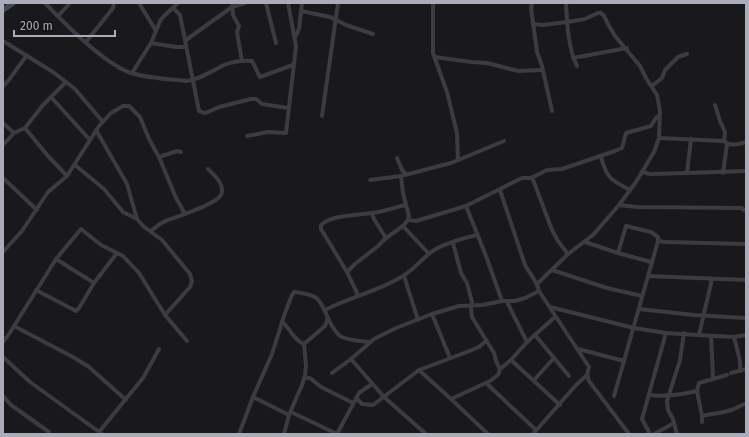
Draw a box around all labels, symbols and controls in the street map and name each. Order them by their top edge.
scale bar [14,12,115,38]
text: 200 m [20,19,53,33]

